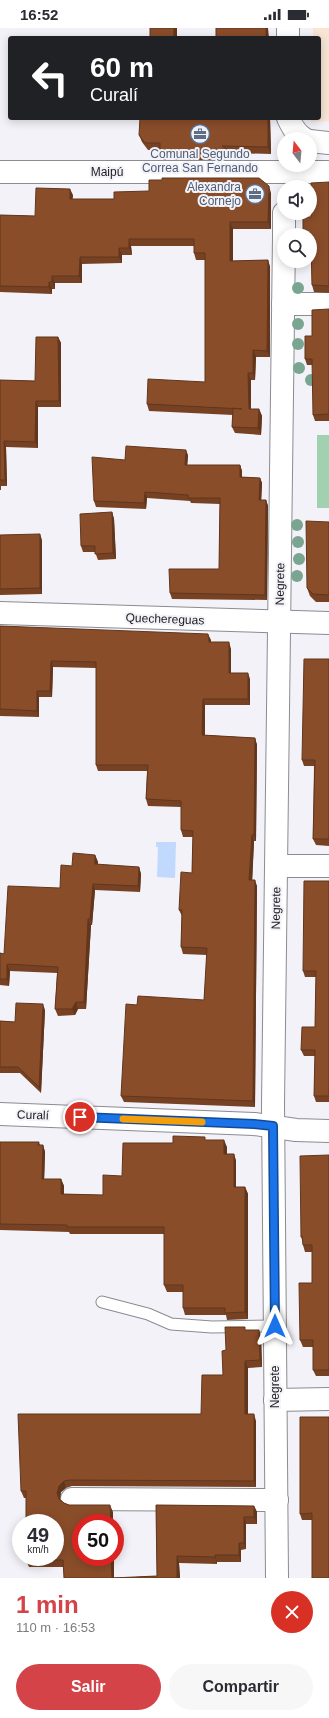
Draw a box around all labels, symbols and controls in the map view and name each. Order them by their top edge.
text: 16:52 [20,6,58,23]
icon: left [24,52,76,104]
text: 60 m [90,52,154,83]
text: Curalí [90,85,138,105]
office icon: Comunal Segundo Correa San Fernando [189,123,211,145]
north arrow [277,132,317,172]
map controls [277,132,317,268]
place label: Comunal Segundo Correa San Fernando [142,147,258,175]
street label: Maipú [91,165,123,179]
place label: Alexandra Cornejo [187,180,241,208]
button: sound [277,180,317,220]
office icon: Alexandra Cornejo [244,183,266,205]
button: search [277,228,317,268]
street label: Negrete [273,562,287,605]
street label: Quechereguas [125,611,205,627]
street label: Negrete [269,886,283,929]
pin [63,1100,97,1134]
icon: arrive [69,1106,91,1128]
street label: Curalí [17,1107,50,1123]
position arrow [254,1305,296,1347]
street label: Negrete [268,1365,282,1408]
speed limit sign: 50 [72,1514,124,1566]
text: 49 [27,1524,49,1546]
text: km/h [27,1544,49,1555]
text: 1 min [16,1591,79,1618]
button: close [271,1591,313,1633]
text: 110 m · 16:53 [16,1620,95,1635]
button: Salir [16,1664,161,1710]
button: Compartir [169,1664,313,1710]

